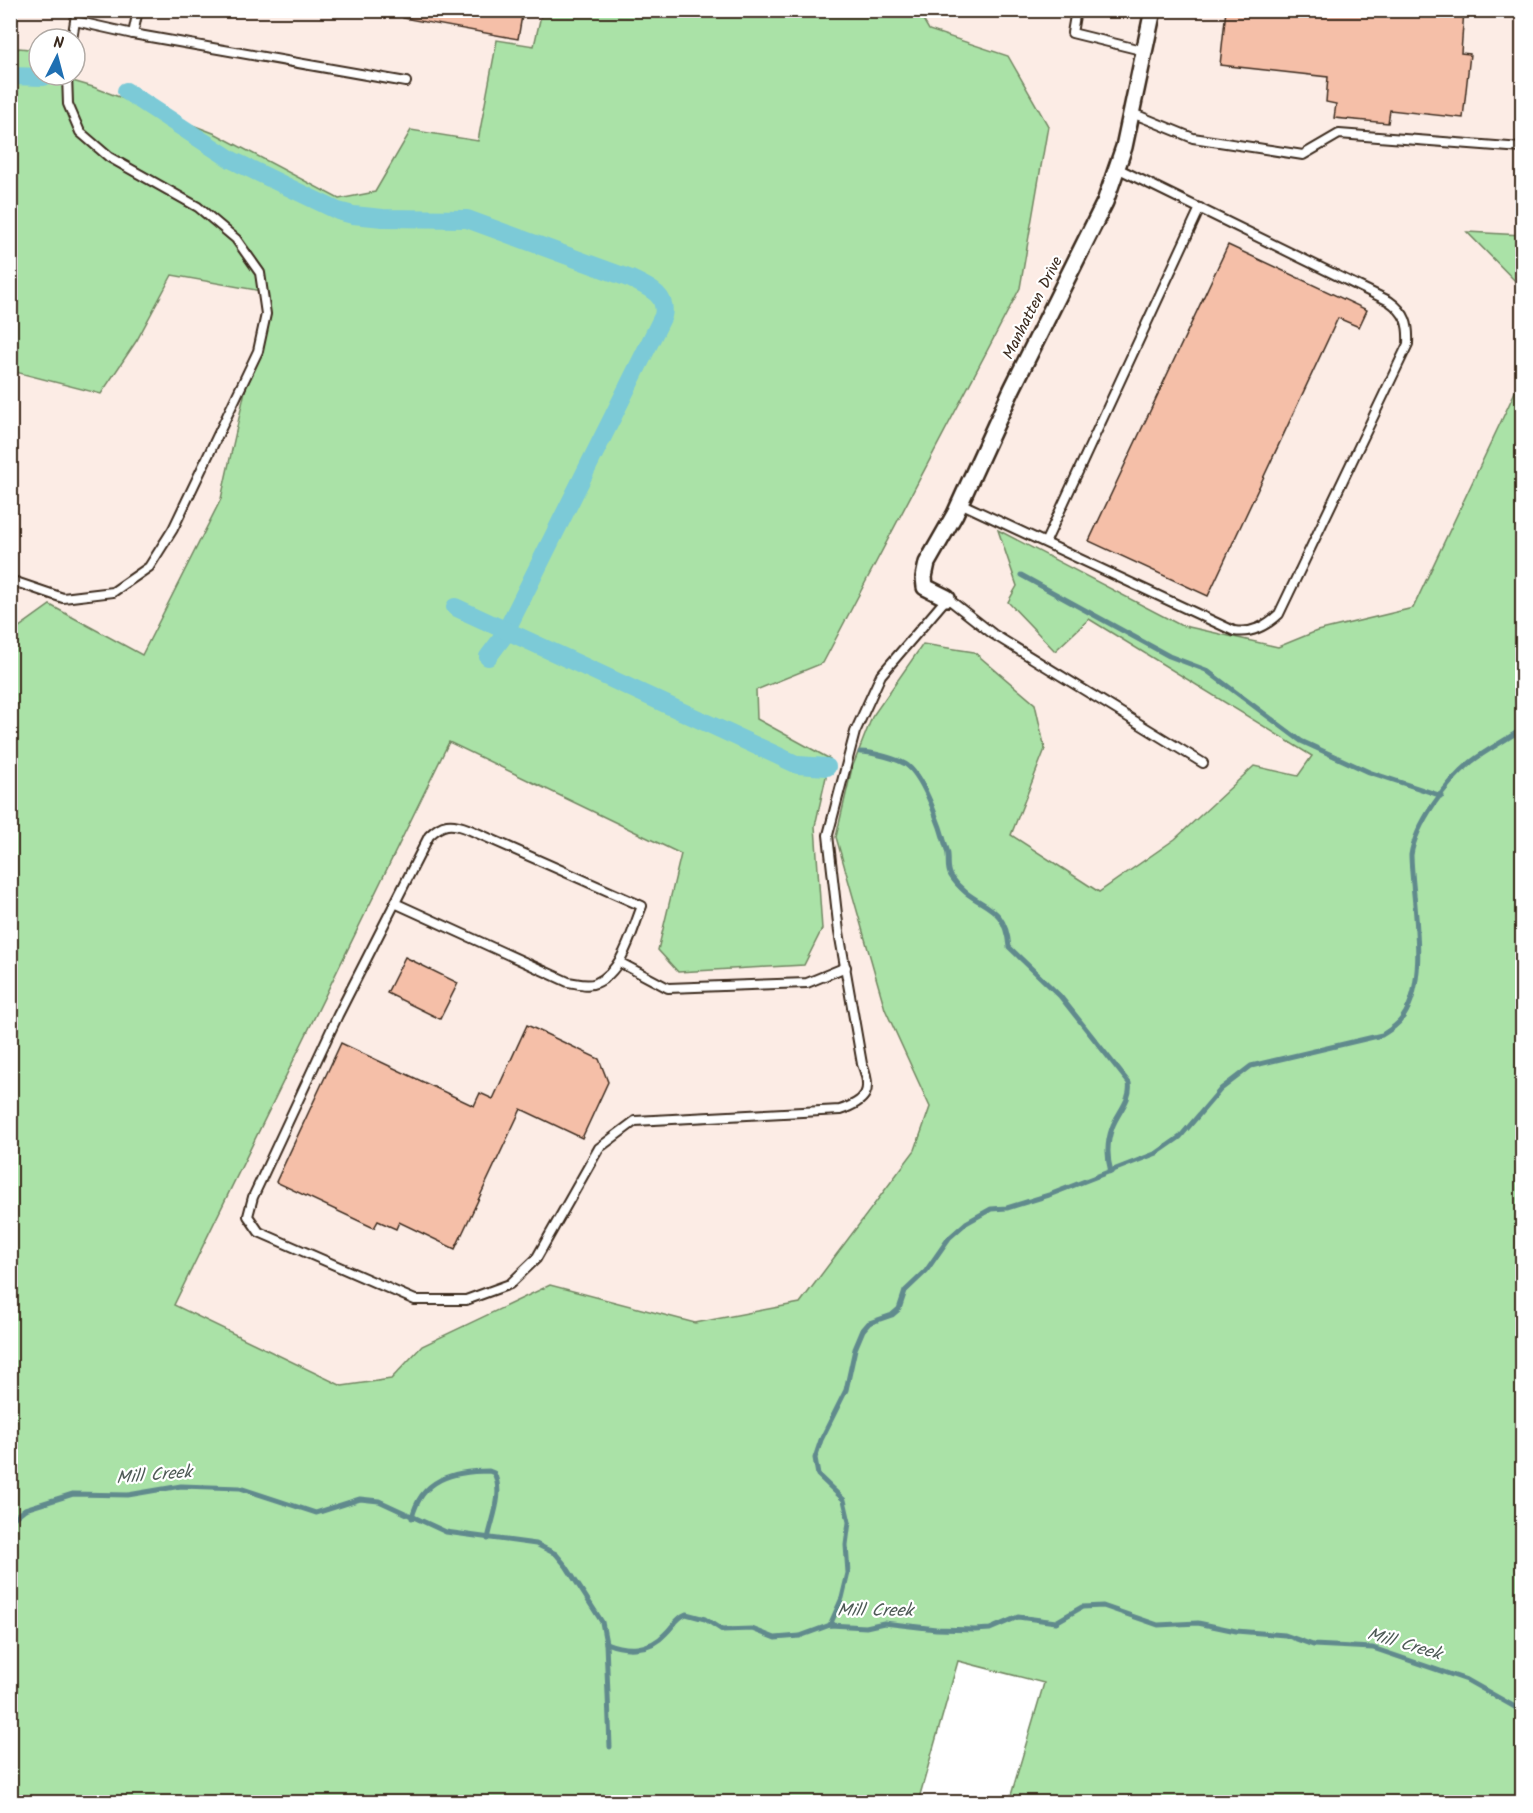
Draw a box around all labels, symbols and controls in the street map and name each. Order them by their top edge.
north arrow [27,27,87,87]
text: N [52,31,65,57]
street label: Manhatten Drive [996,252,1070,364]
water label: Mill Creek [115,1458,196,1494]
water label: Mill Creek [837,1597,916,1626]
water label: Mill Creek [1364,1621,1447,1670]

